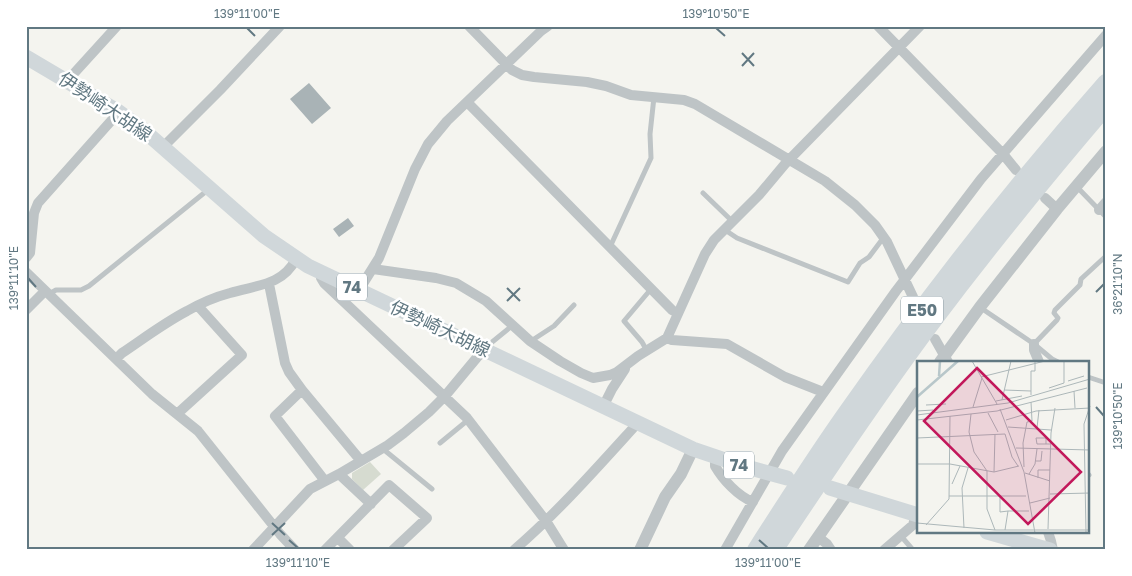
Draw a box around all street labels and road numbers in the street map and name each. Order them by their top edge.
street label: 伊勢崎大胡線 [55,67,156,145]
road number: 74 [337,274,367,300]
street label: 伊勢崎大胡線 [387,295,494,361]
road number: E50 [901,296,943,324]
road number: 74 [724,452,754,478]

